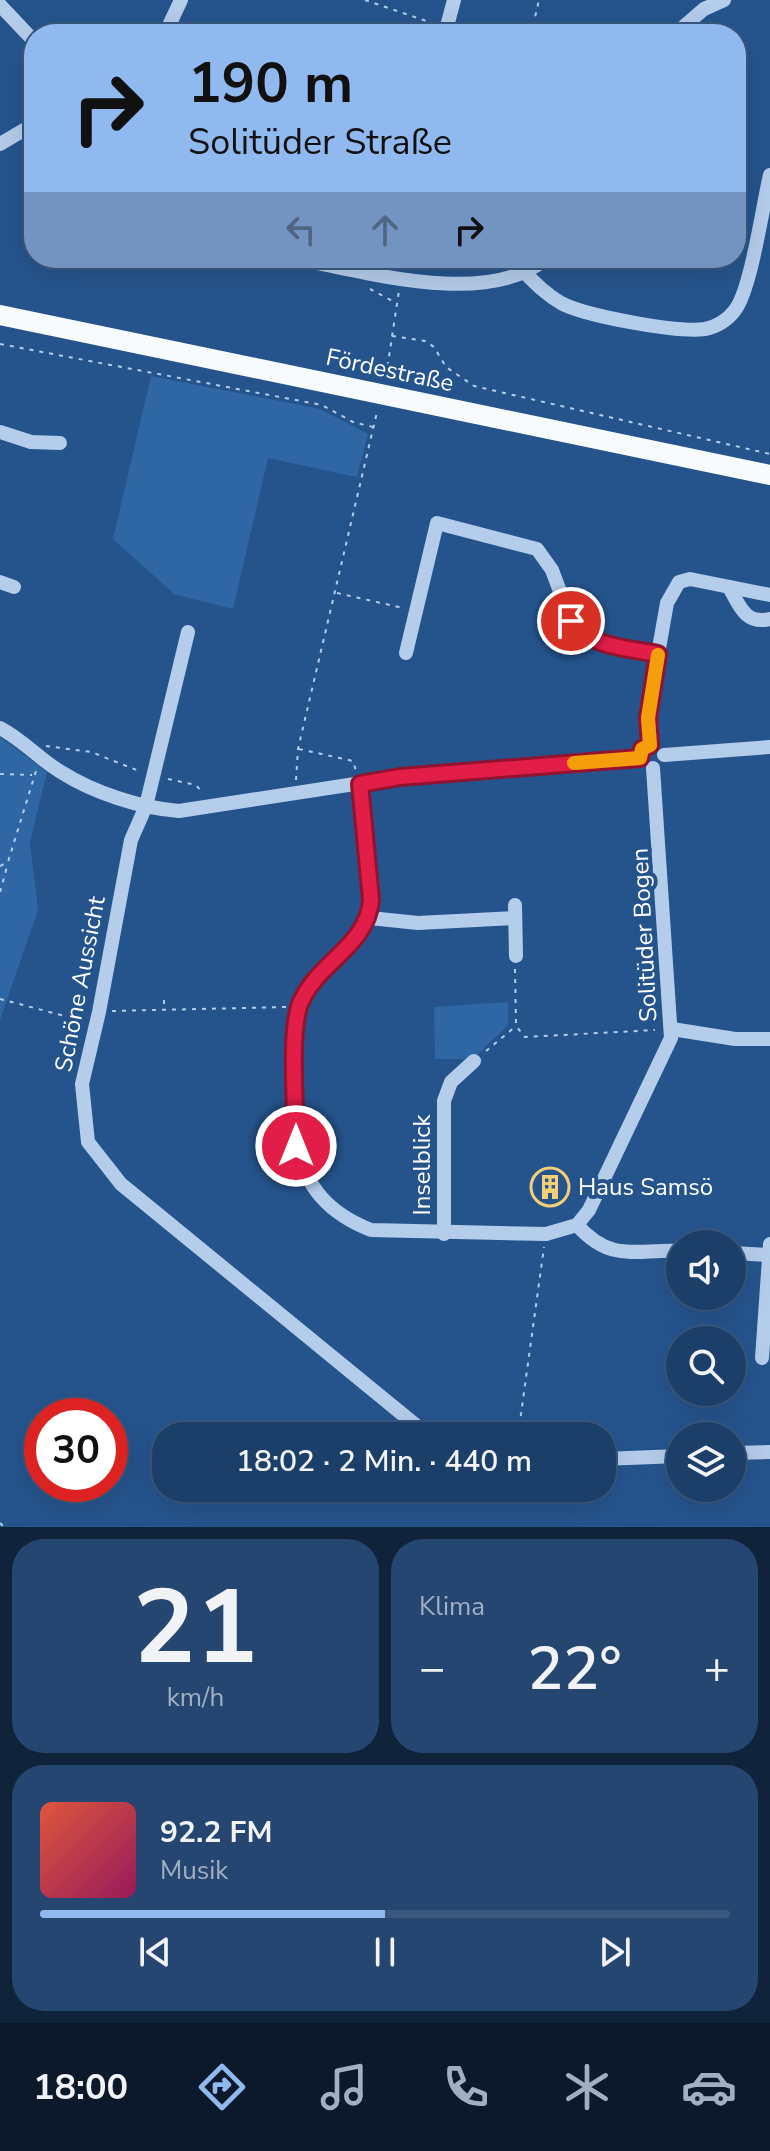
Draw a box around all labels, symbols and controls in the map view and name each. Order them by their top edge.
text: 190 m [188,45,353,122]
icon: right [56,56,160,160]
text: Solitüder Straße [188,118,452,167]
icon: left [279,208,323,252]
icon: ahead [363,208,407,252]
icon: right [447,208,491,252]
street label: Fördestraße [323,341,457,399]
pin [537,587,605,655]
icon: arrive [549,599,593,643]
street label: Solitüder Bogen [623,847,665,1023]
street label: Schöne Aussicht [47,893,113,1075]
position arrow [254,1104,338,1188]
street label: Inselblick [406,1114,438,1215]
building icon: Haus Samsö [529,1166,571,1208]
place label: Haus Samsö [578,1171,713,1203]
map controls [666,1230,746,1502]
button: sound [666,1230,746,1310]
button: search [666,1326,746,1406]
speed limit sign: 30 [24,1398,128,1502]
button: layers [666,1422,746,1502]
text: 18:02 · 2 Min. · 440 m [236,1441,532,1482]
text: 21 [133,1557,258,1699]
text: Klima [419,1589,485,1624]
text: 22° [527,1628,622,1710]
text: − [419,1639,445,1699]
text: + [704,1639,730,1699]
text: km/h [167,1680,224,1715]
text: 92.2 FM [160,1812,272,1853]
text: Musik [160,1853,228,1888]
icon: previous [133,1930,177,1974]
icon: pause [363,1930,407,1974]
icon: next [593,1930,637,1974]
icon: directions [194,2059,250,2115]
icon: music [316,2059,372,2115]
icon: phone [438,2059,494,2115]
icon: climate [559,2059,615,2115]
icon: car [681,2059,737,2115]
text: 18:00 [33,2063,128,2112]

